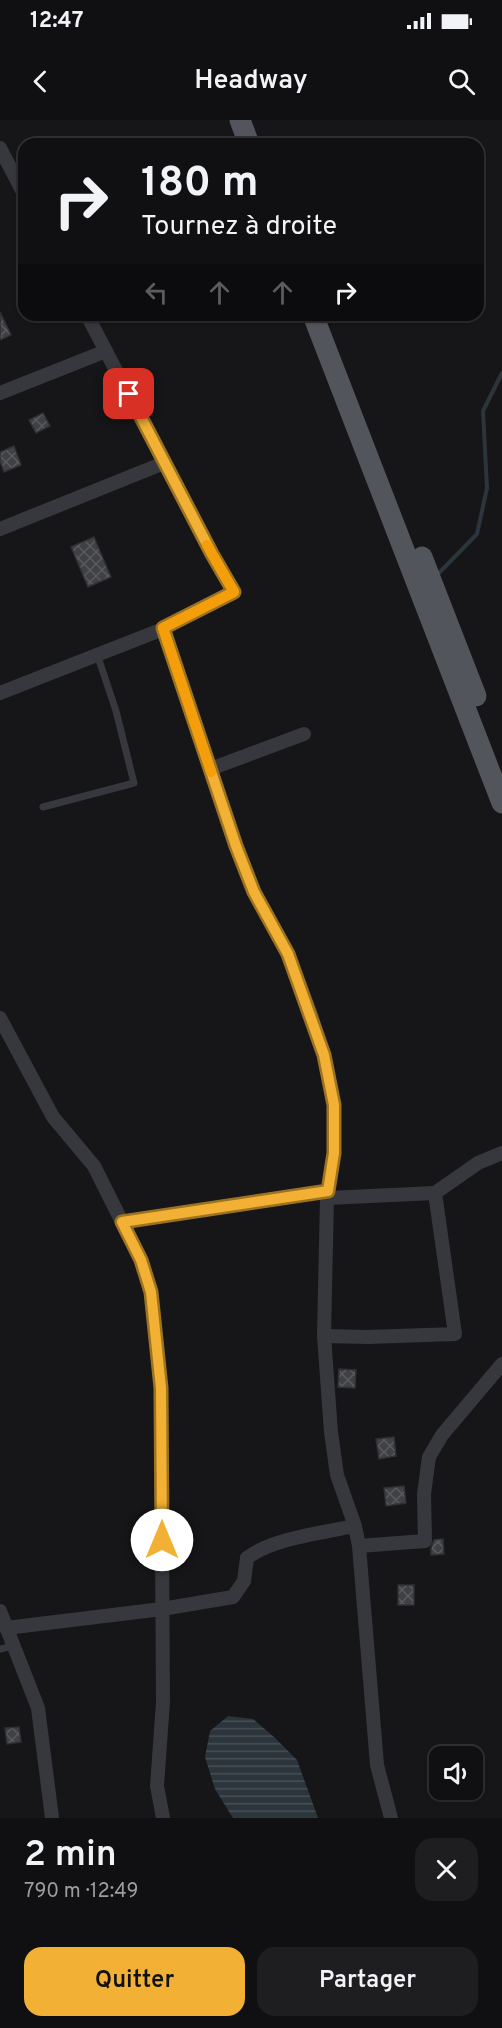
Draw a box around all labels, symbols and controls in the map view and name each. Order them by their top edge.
text: 12:47 [30,8,84,35]
text: Headway [194,64,308,98]
icon: back [24,65,57,98]
icon: search [445,65,478,98]
text: 180 m [141,158,258,211]
icon: right [42,162,120,240]
text: Tournez à droite [141,210,337,244]
icon: left [140,276,173,309]
icon: ahead [203,276,236,309]
icon: ahead [266,276,299,309]
icon: right [329,276,362,309]
pin [103,368,154,419]
icon: arrive [112,377,145,410]
position arrow [130,1508,194,1572]
map controls [429,1746,483,1800]
button: sound [429,1746,483,1800]
text: 2 min [24,1833,117,1879]
button: close [415,1838,478,1901]
text: 790 m · 12:49 [24,1879,138,1905]
button: Quitter [24,1947,245,2016]
button: Partager [257,1947,478,2016]

